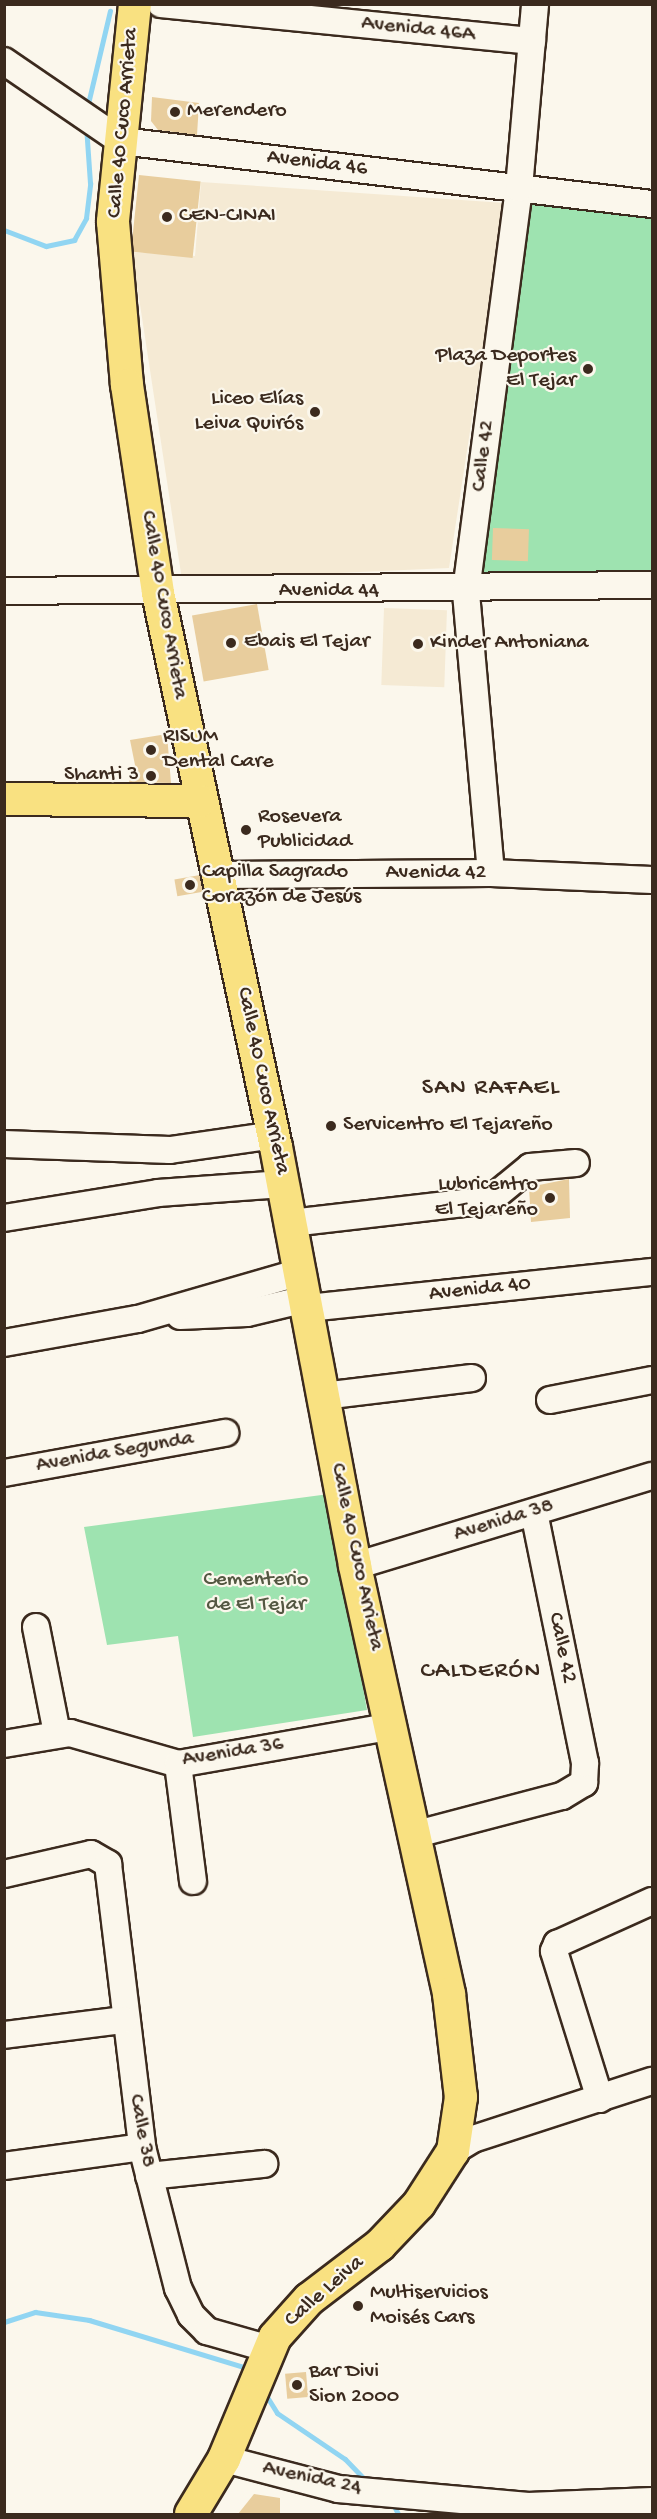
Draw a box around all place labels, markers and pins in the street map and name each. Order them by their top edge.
place label: Merendero [187,99,287,125]
marker: Merendero [168,105,182,119]
place label: CEN-CINAI [179,204,276,230]
marker: CEN-CINAI [160,210,174,224]
place label: Plaza Deportes El Tejar [436,343,576,394]
marker: Plaza Deportes El Tejar [581,362,595,376]
place label: Liceo Elías Leiva Quirós [195,386,303,438]
marker: Liceo Elías Leiva Quirós [308,405,322,419]
place label: Ebais El Tejar [244,630,370,656]
place label: Kinder Antoniana [430,631,589,657]
marker: Ebais El Tejar [222,634,240,652]
marker: Kinder Antoniana [411,637,425,651]
place label: RISUM Dental Care [163,724,274,776]
marker: RISUM Dental Care [144,743,158,757]
place label: Shanti 3 [64,763,139,789]
marker: Shanti 3 [144,769,158,783]
place label: Rosevera Publicidad [258,804,352,855]
marker: Rosevera Publicidad [239,823,253,837]
place label: Capilla Sagrado Corazón de Jesús [202,859,361,910]
marker: Capilla Sagrado Corazón de Jesús [183,878,197,892]
place label: Servicentro El Tejareño [343,1113,553,1139]
marker: Servicentro El Tejareño [324,1119,338,1133]
place label: Lubricentro El Tejareño [435,1172,538,1224]
marker: Lubricentro El Tejareño [543,1191,557,1205]
place label: Multiservicios Moisés Cars [370,2280,488,2332]
marker: Multiservicios Moisés Cars [351,2299,365,2313]
place label: Bar Divi Sion 2000 [309,2359,399,2410]
marker: Bar Divi Sion 2000 [290,2378,304,2392]

